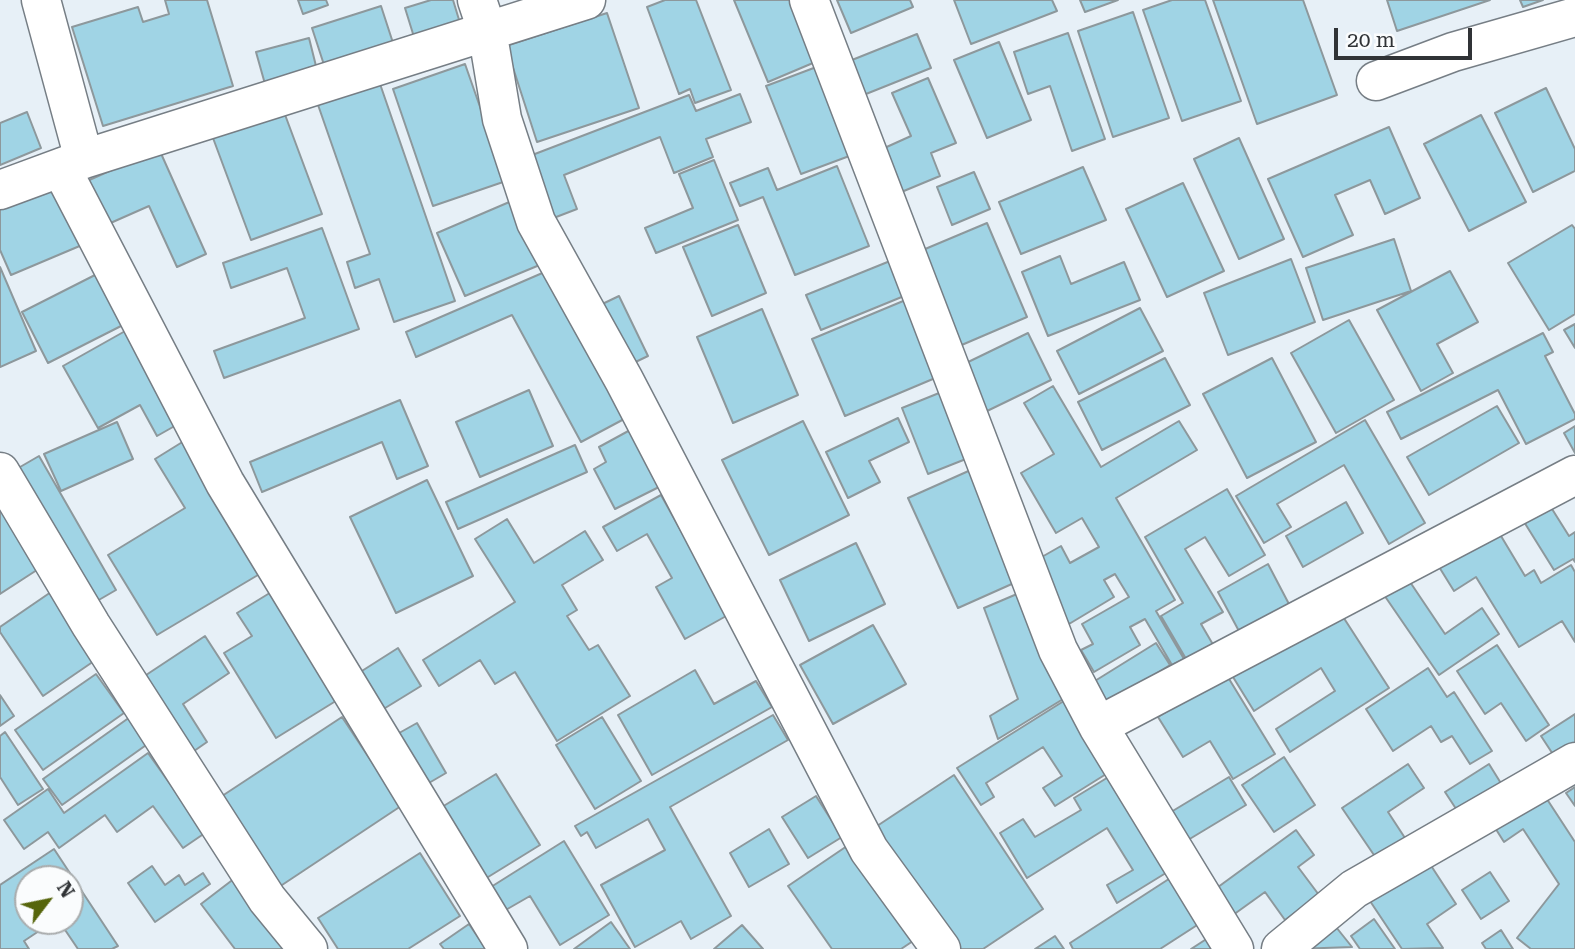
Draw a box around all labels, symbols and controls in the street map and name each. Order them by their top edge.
scale bar [1337,14,1475,58]
text: 20 m [1347,28,1395,52]
north arrow [14,865,84,935]
text: N [52,877,79,902]

